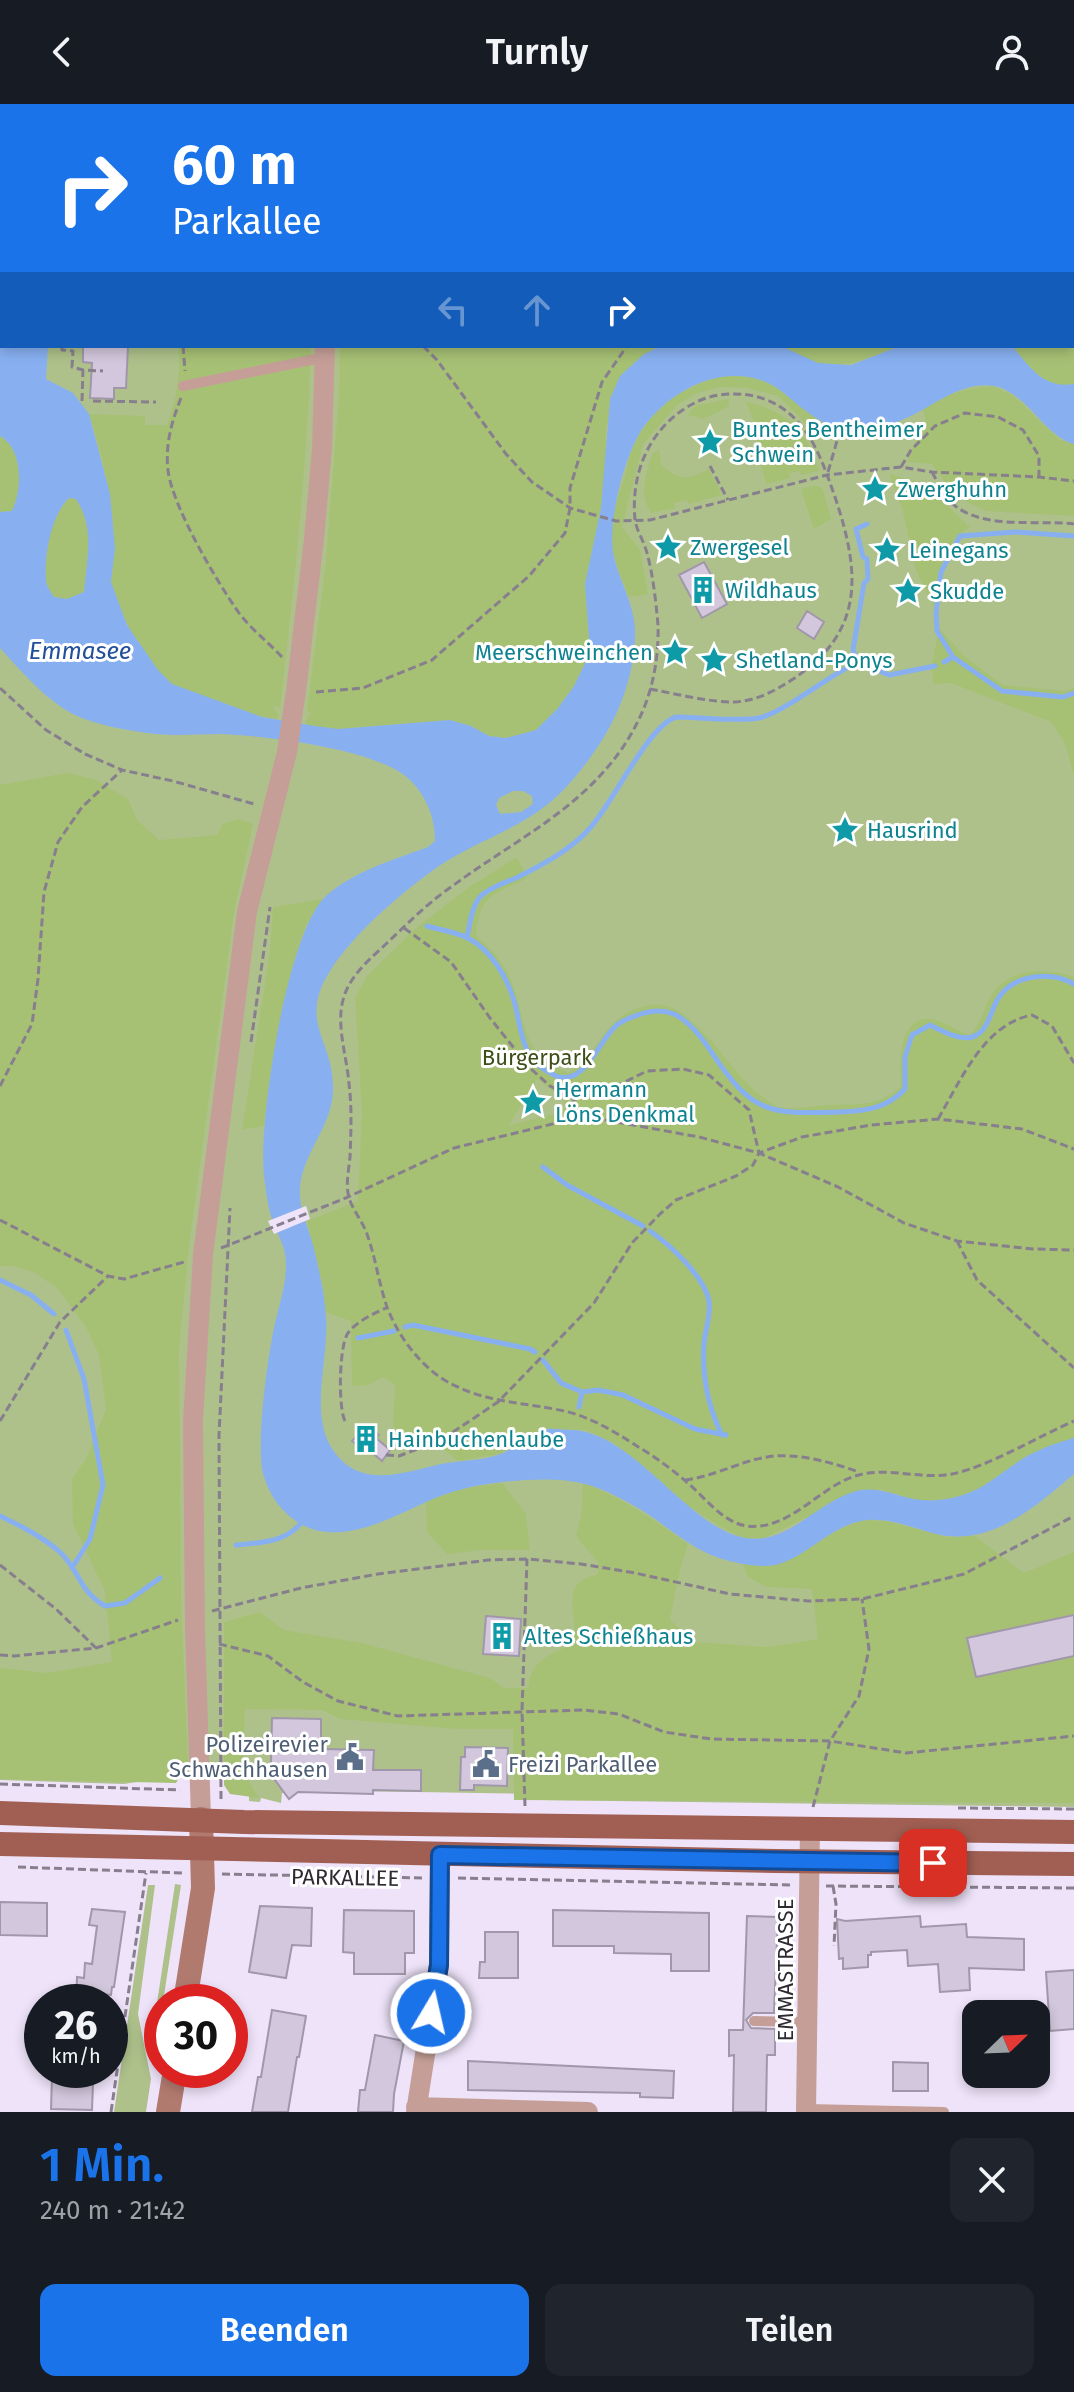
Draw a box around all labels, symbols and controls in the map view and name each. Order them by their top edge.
icon: back [40,30,84,74]
text: Turnly [486,30,588,74]
icon: person [990,30,1034,74]
text: 60 m [172,132,297,199]
icon: right [40,136,144,240]
text: Parkallee [172,200,322,244]
icon: left [431,288,475,332]
icon: ahead [515,288,559,332]
icon: right [599,288,643,332]
place label: Buntes Bentheimer Schwein [732,416,924,468]
place icon: Buntes Bentheimer Schwein [695,427,725,457]
place icon: Zwerghuhn [860,474,890,504]
place label: Zwerghuhn [897,476,1007,503]
place icon: Zwergesel [653,532,683,562]
place label: Zwergesel [690,534,789,561]
place icon: Leinegans [872,535,902,565]
place label: Leinegans [909,537,1009,564]
building icon: Wildhaus [688,575,718,605]
place icon: Skudde [893,576,923,606]
place label: Wildhaus [725,577,817,604]
place label: Skudde [930,578,1004,605]
water label: Emmasee [29,637,131,665]
place icon: Meerschweinchen [660,637,690,667]
place label: Meerschweinchen [475,639,653,666]
place icon: Shetland-Ponys [699,645,729,675]
place label: Shetland-Ponys [736,647,892,674]
place icon: Hausrind [830,815,860,845]
place label: Hausrind [867,817,958,844]
park label: Bürgerpark [482,1044,593,1071]
place label: Hermann Löns Denkmal [555,1076,695,1128]
place icon: Hermann Löns Denkmal [518,1087,548,1117]
building icon: Hainbuchenlaube [351,1424,381,1454]
place label: Hainbuchenlaube [388,1426,564,1453]
building icon: Altes Schießhaus [487,1621,517,1651]
place label: Altes Schießhaus [524,1623,693,1650]
place label: Polizeirevier Schwachhausen [169,1731,328,1783]
public building icon: Polizeirevier Schwachhausen [335,1742,365,1772]
public building icon: Freizi Parkallee [471,1749,501,1779]
place label: Freizi Parkallee [508,1751,657,1778]
pin [899,1829,967,1897]
icon: arrive [911,1841,955,1885]
street label: PARKALLEE [291,1863,399,1892]
street label: EMMASTRASSE [772,1899,799,2041]
position arrow [389,1971,473,2055]
speed limit sign: 30 [144,1984,248,2088]
north arrow [962,2000,1050,2088]
map controls [962,2000,1050,2088]
text: 26 [54,2002,98,2050]
text: km/h [51,2044,101,2068]
text: 1 Min. [40,2136,164,2194]
button: close [950,2138,1034,2222]
text: 240 m · 21:42 [40,2195,185,2226]
button: Beenden [40,2284,529,2376]
button: Teilen [545,2284,1034,2376]

